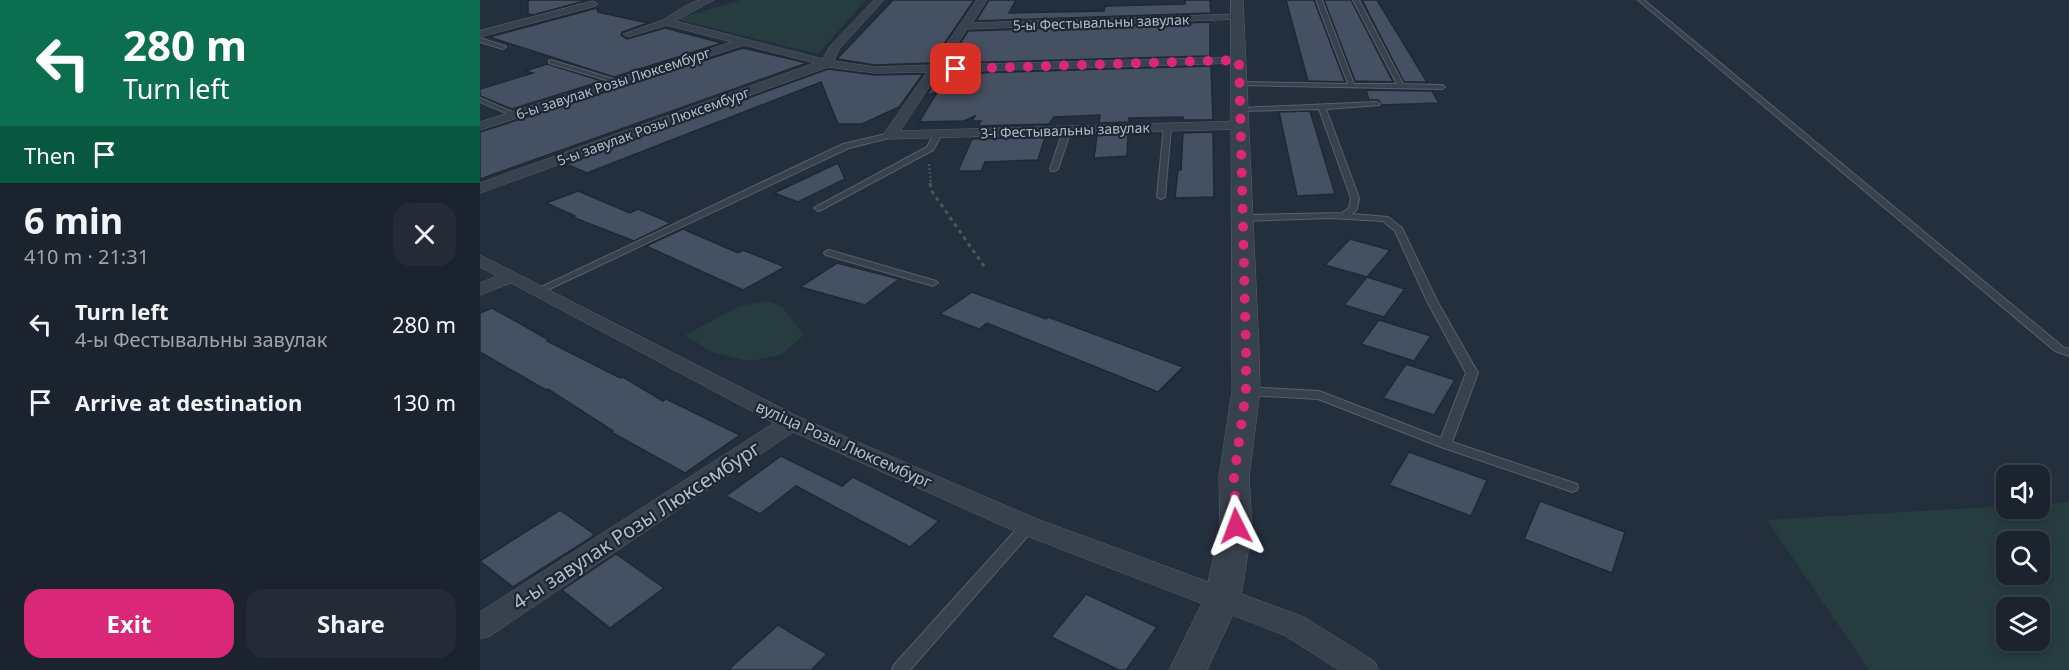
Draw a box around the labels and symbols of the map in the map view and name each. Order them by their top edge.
street label: 5-ы Фестывальны завулак [1012,9,1190,35]
street label: 6-ы завулак Розы Люксембург [513,43,713,123]
pin [930,43,981,94]
street label: 5-ы завулак Розы Люксембург [554,82,752,170]
street label: 3-і Фестывальны завулак [980,118,1151,142]
street label: вуліца Розы Люксембург [752,395,936,493]
street label: 4-ы завулак Розы Люксембург [507,434,765,615]
position arrow [1204,494,1268,558]

